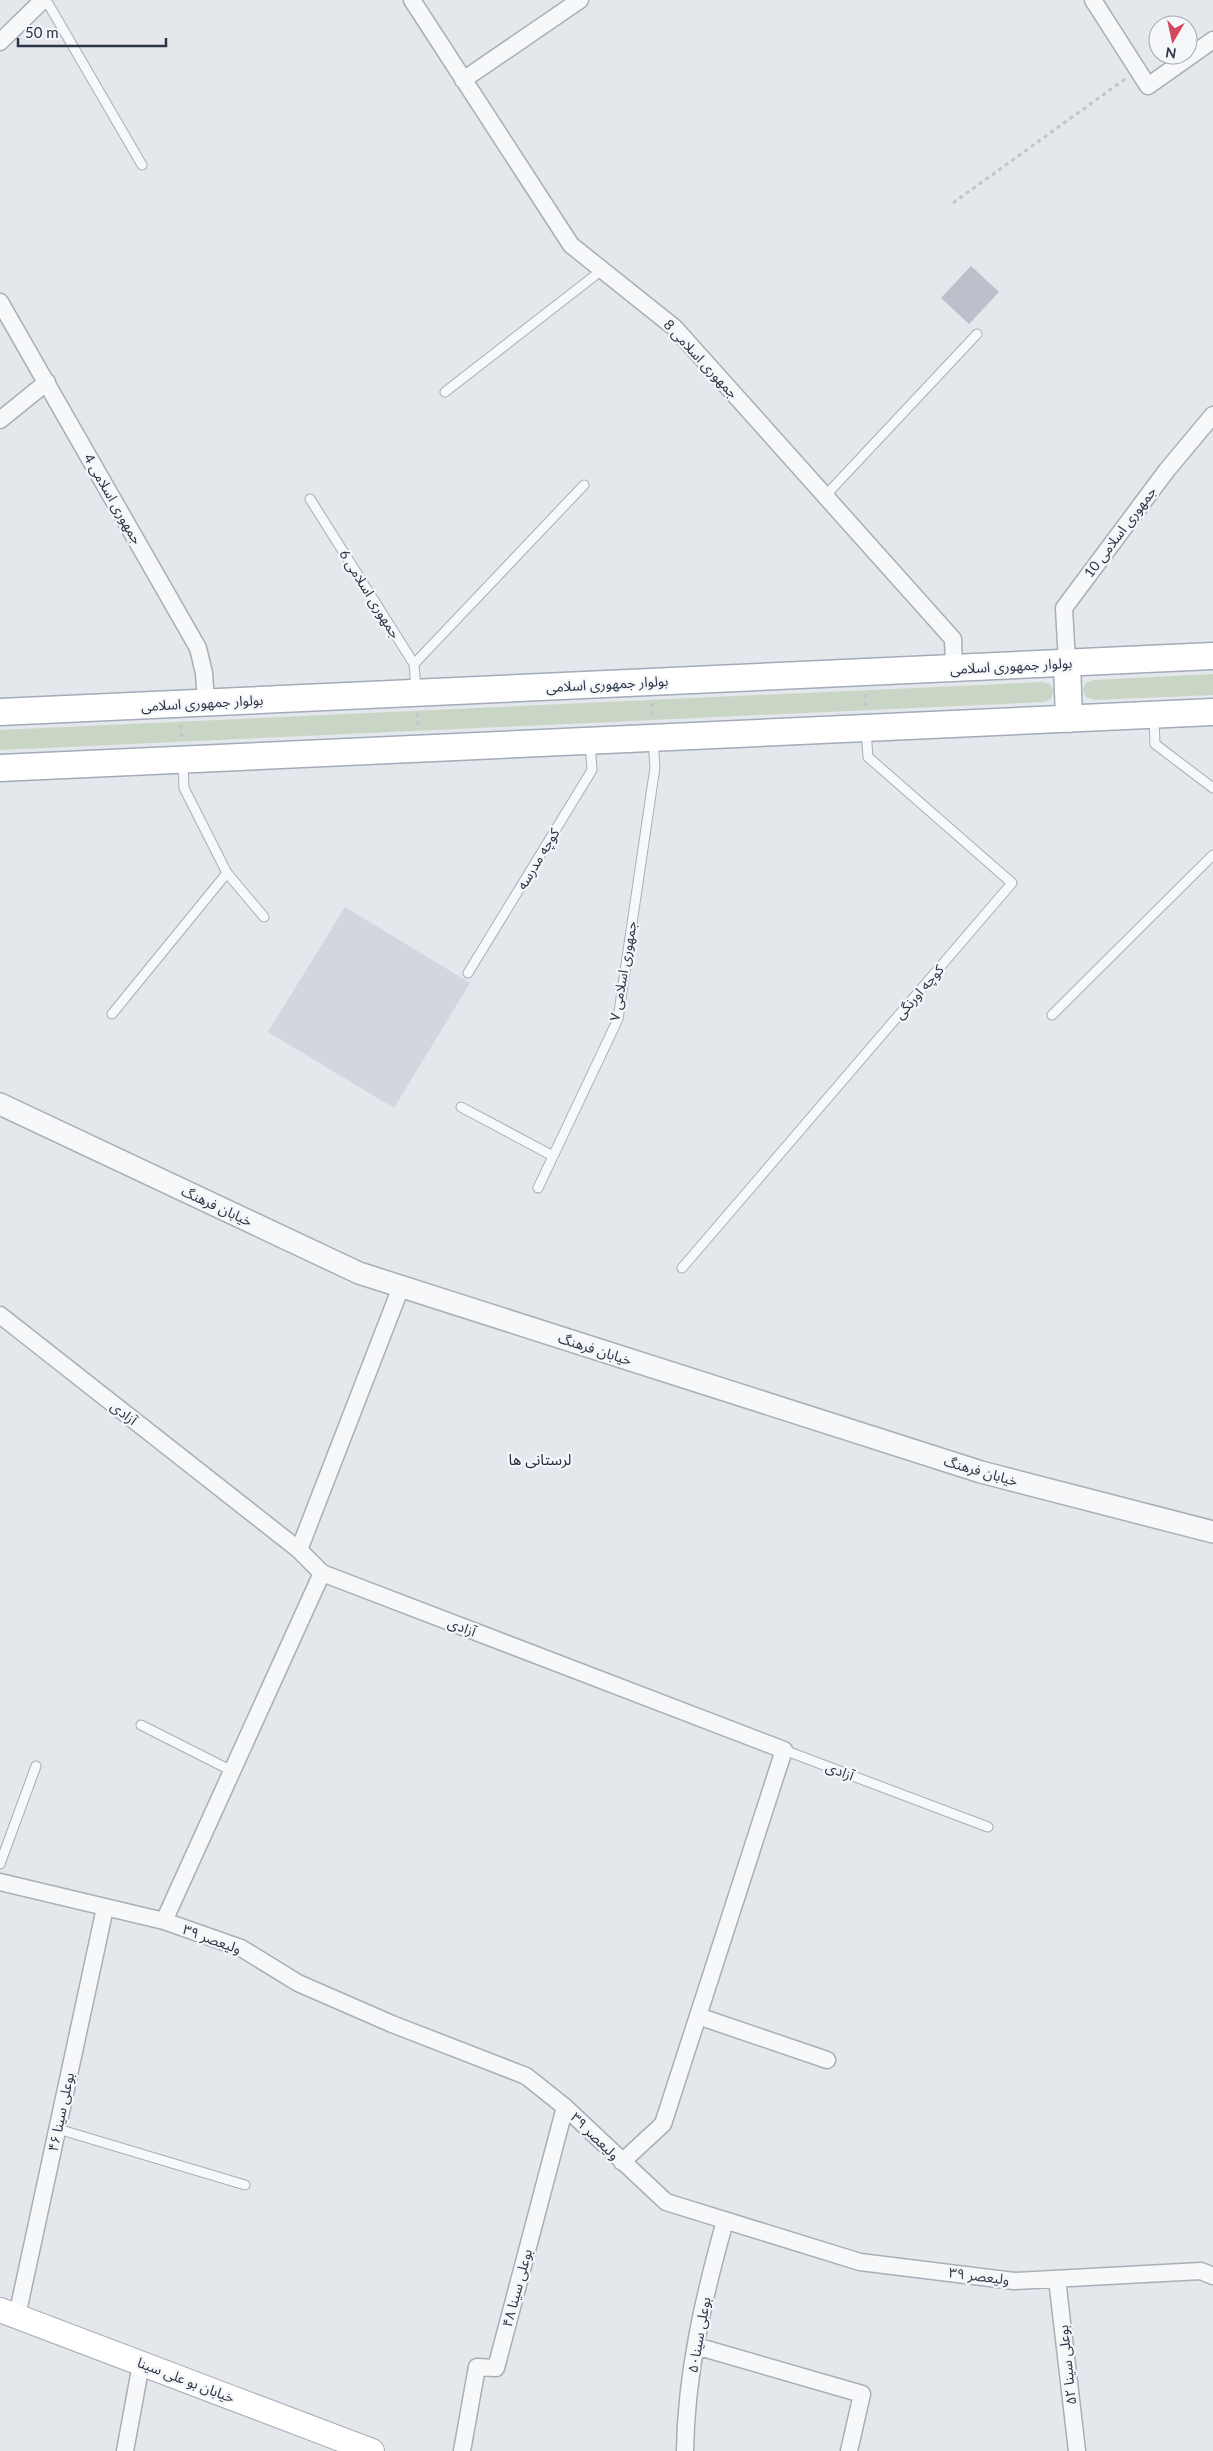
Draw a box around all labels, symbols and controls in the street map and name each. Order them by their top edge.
scale bar [18,15,165,47]
north arrow [1148,15,1198,65]
text: 50 m [25,23,59,41]
text: N [1164,44,1178,63]
street label: جمهوری اسلامی 8 [660,316,742,402]
street label: جمهوری اسلامی 4 [80,451,146,547]
street label: جمهوری اسلامی 10 [1080,483,1160,581]
street label: جمهوری اسلامی 6 [335,546,405,642]
street label: بولوار جمهوری اسلامی [949,654,1073,678]
street label: بولوار جمهوری اسلامی [545,672,669,696]
street label: بولوار جمهوری اسلامی [140,691,264,715]
street label: کوچه مدرسه [513,825,564,893]
street label: جمهوری اسلامی ۷ [605,920,641,1022]
street label: کوچه اورنگی [890,961,949,1024]
street label: خیابان فرهنگ [179,1182,255,1230]
street label: خیابان فرهنگ [556,1329,634,1369]
street label: آزادی [107,1397,142,1429]
district label: لرستانی ها [508,1450,572,1469]
street label: خیابان فرهنگ [942,1452,1020,1490]
street label: آزادی [445,1613,479,1641]
street label: آزادی [823,1757,857,1785]
street label: ولیعصر ۳۹ [180,1920,244,1958]
street label: بوعلی سینا ۴۶ [44,2071,78,2153]
street label: ولیعصر ۳۹ [567,2108,623,2164]
street label: بوعلی سینا ۴۸ [498,2247,536,2329]
street label: ولیعصر ۳۹ [948,2263,1010,2289]
street label: بوعلی سینا۵۰ [683,2295,715,2374]
street label: بوعلی سینا ۵۲ [1054,2324,1080,2406]
street label: خیابان بو علی سینا [135,2353,237,2407]

